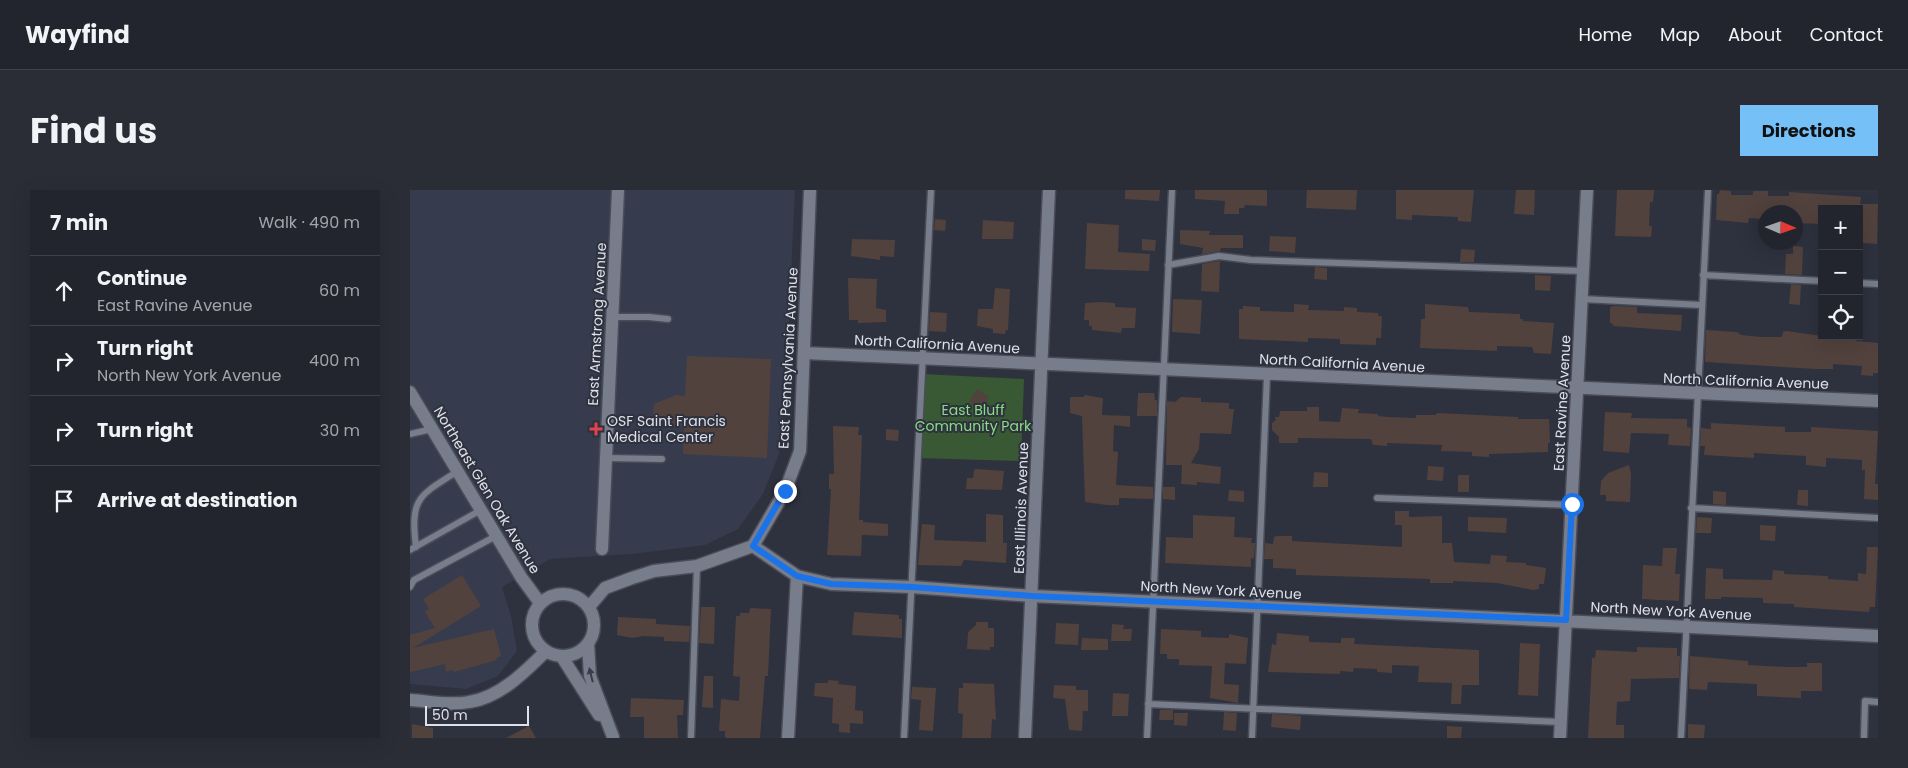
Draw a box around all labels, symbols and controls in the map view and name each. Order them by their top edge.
text: Wayfind [25,18,130,51]
text: Home [1578,22,1632,47]
text: Map [1660,22,1700,47]
text: About [1728,22,1782,47]
text: Contact [1810,22,1883,47]
button: Directions [1740,105,1878,156]
text: Find us [30,106,157,155]
north arrow [1758,205,1803,250]
map controls [1818,205,1863,340]
button: + [1818,205,1863,250]
text: 7 min [50,208,108,237]
text: Walk · 490 m [259,211,360,234]
street label: East Armstrong Avenue [583,242,611,406]
button: − [1818,250,1863,295]
text: Continue [97,265,187,292]
street label: East Pennsylvania Avenue [773,266,803,449]
icon: ahead [50,277,78,305]
text: 60 m [319,279,360,302]
text: East Ravine Avenue [97,294,252,317]
button: locate [1818,295,1863,340]
street label: North California Avenue [854,330,1021,358]
street label: East Ravine Avenue [1548,334,1576,471]
text: Turn right [97,335,193,362]
icon: right [50,347,78,375]
text: 400 m [309,349,360,372]
street label: North California Avenue [1259,349,1426,377]
text: North New York Avenue [97,364,282,387]
street label: North California Avenue [1663,368,1830,394]
park label: East Bluff Community Park [915,400,1032,436]
street label: Northeast Glen Oak Avenue [429,403,545,578]
place label: OSF Saint Francis Medical Center [607,411,726,447]
icon: right [50,417,78,445]
text: Turn right [97,417,193,444]
text: 30 m [320,419,360,442]
marker: OSF Saint Francis Medical Center [589,422,603,436]
street label: East Illinois Avenue [1009,442,1033,574]
route end [774,480,797,503]
icon: arrive [50,487,78,515]
text: Arrive at destination [97,487,298,514]
route start [1561,493,1584,516]
street label: North New York Avenue [1140,576,1302,604]
street label: North New York Avenue [1590,597,1752,625]
one-way arrow [587,667,595,682]
scale bar [425,703,529,726]
text: 50 m [432,705,468,725]

